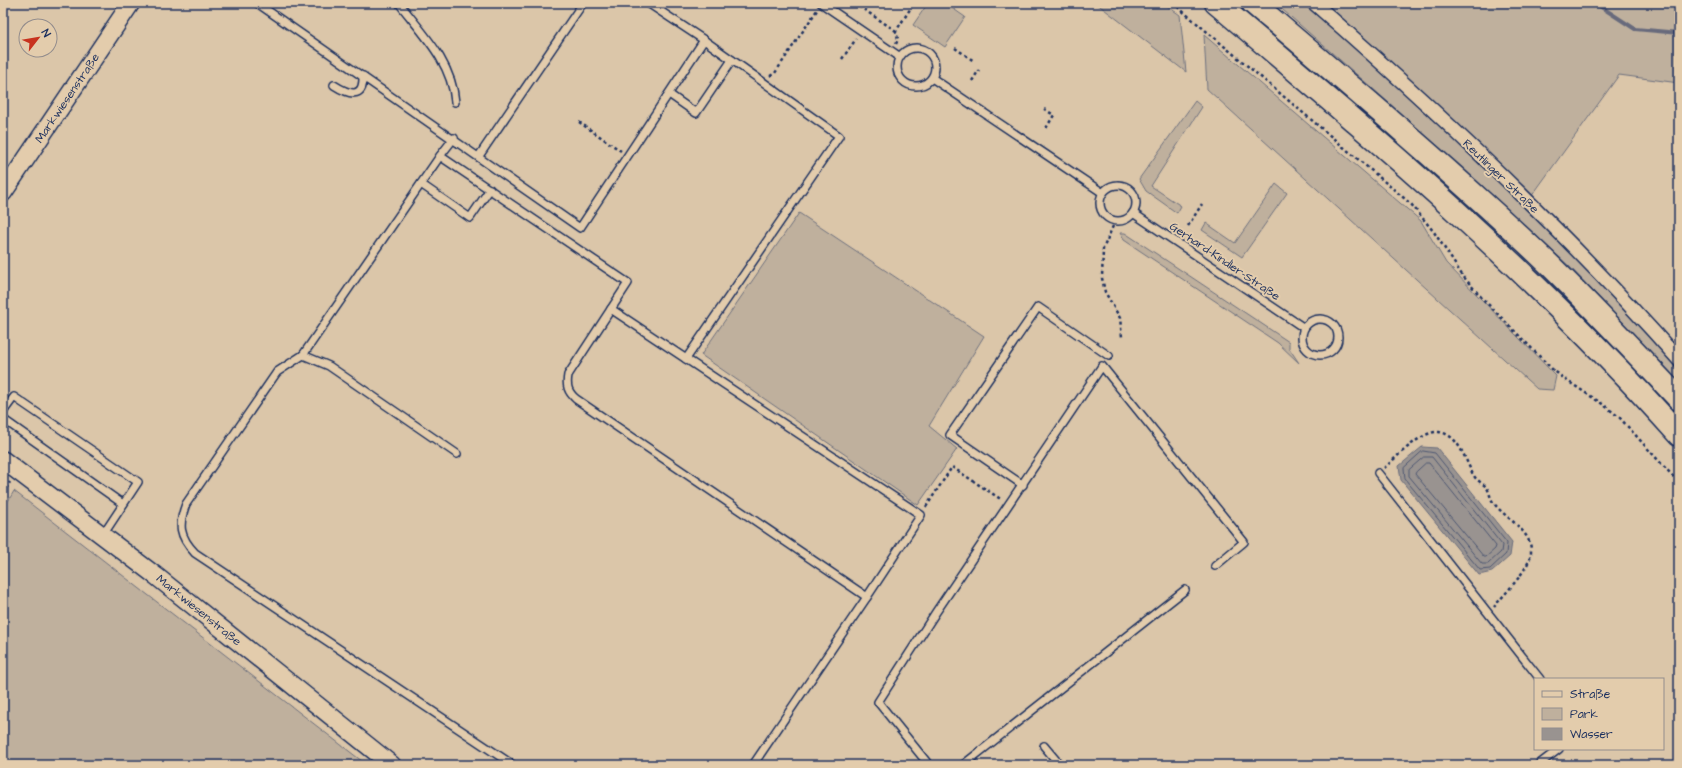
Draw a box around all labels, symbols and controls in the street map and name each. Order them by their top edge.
north arrow [18,18,58,58]
text: N [38,26,54,40]
street label: Markwiesenstraße [31,50,104,147]
street label: Reutlinger Straße [1458,135,1543,218]
street label: Gerhard-Kindler-Straße [1166,218,1284,305]
street label: Markwiesenstraße [152,571,245,650]
legend [1534,678,1664,750]
text: Straße [1570,686,1611,703]
text: Park [1570,706,1598,723]
text: Wasser [1570,726,1613,743]

